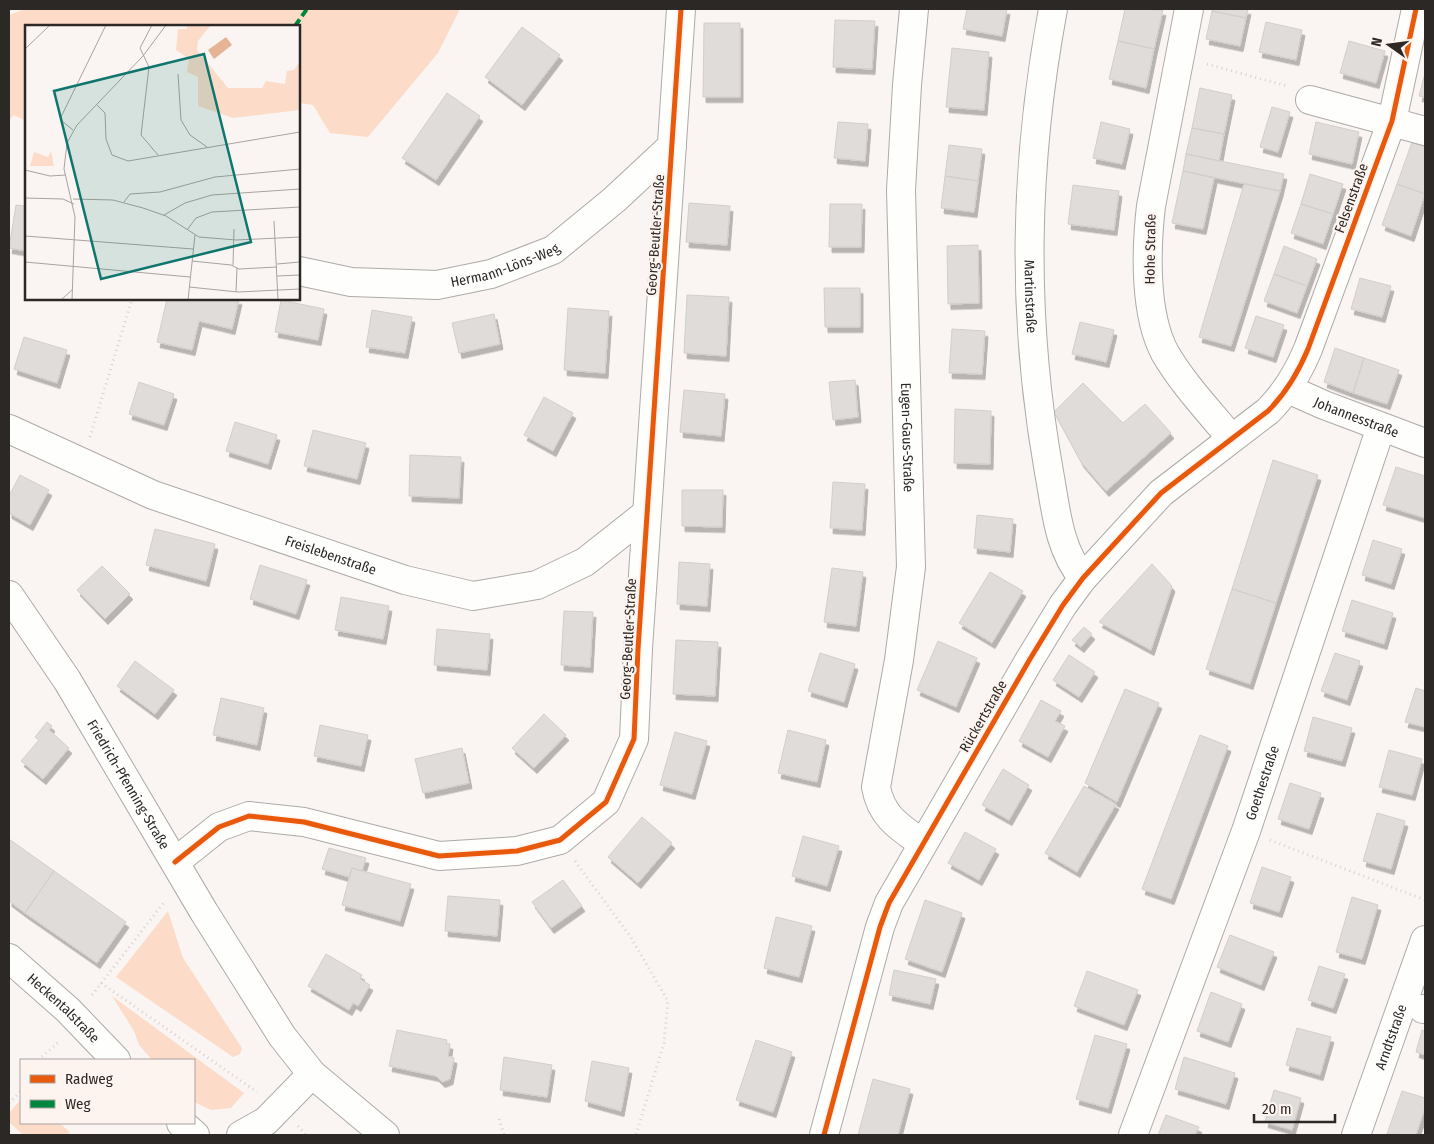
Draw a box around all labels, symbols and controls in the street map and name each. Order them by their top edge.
north arrow [1364,20,1414,70]
inset map [25,25,300,300]
text: N [1368,36,1386,48]
street label: Felsenstraße [1331,161,1372,235]
street label: Georg-Beutler-Straße [643,174,668,296]
street label: Hohe Straße [1141,213,1160,284]
street label: Hermann-Löns-Weg [449,240,564,291]
street label: Martinstraße [1021,260,1040,334]
street label: Eugen-Gaus-Straße [897,382,917,492]
street label: Johannesstraße [1311,394,1401,441]
street label: Freislebenstraße [283,532,379,579]
street label: Georg-Beutler-Straße [617,578,640,700]
street label: Rückertstraße [956,677,1011,755]
street label: Friedrich-Pfenning-Straße [83,717,173,853]
street label: Goethestraße [1242,744,1283,823]
street label: Heckentalstraße [24,970,103,1047]
street label: Arndtstraße [1372,1002,1411,1072]
legend [20,1059,195,1124]
text: Radweg [65,1070,113,1088]
scale bar [1254,1092,1335,1124]
text: Weg [65,1095,91,1113]
text: 20 m [1262,1100,1292,1118]

